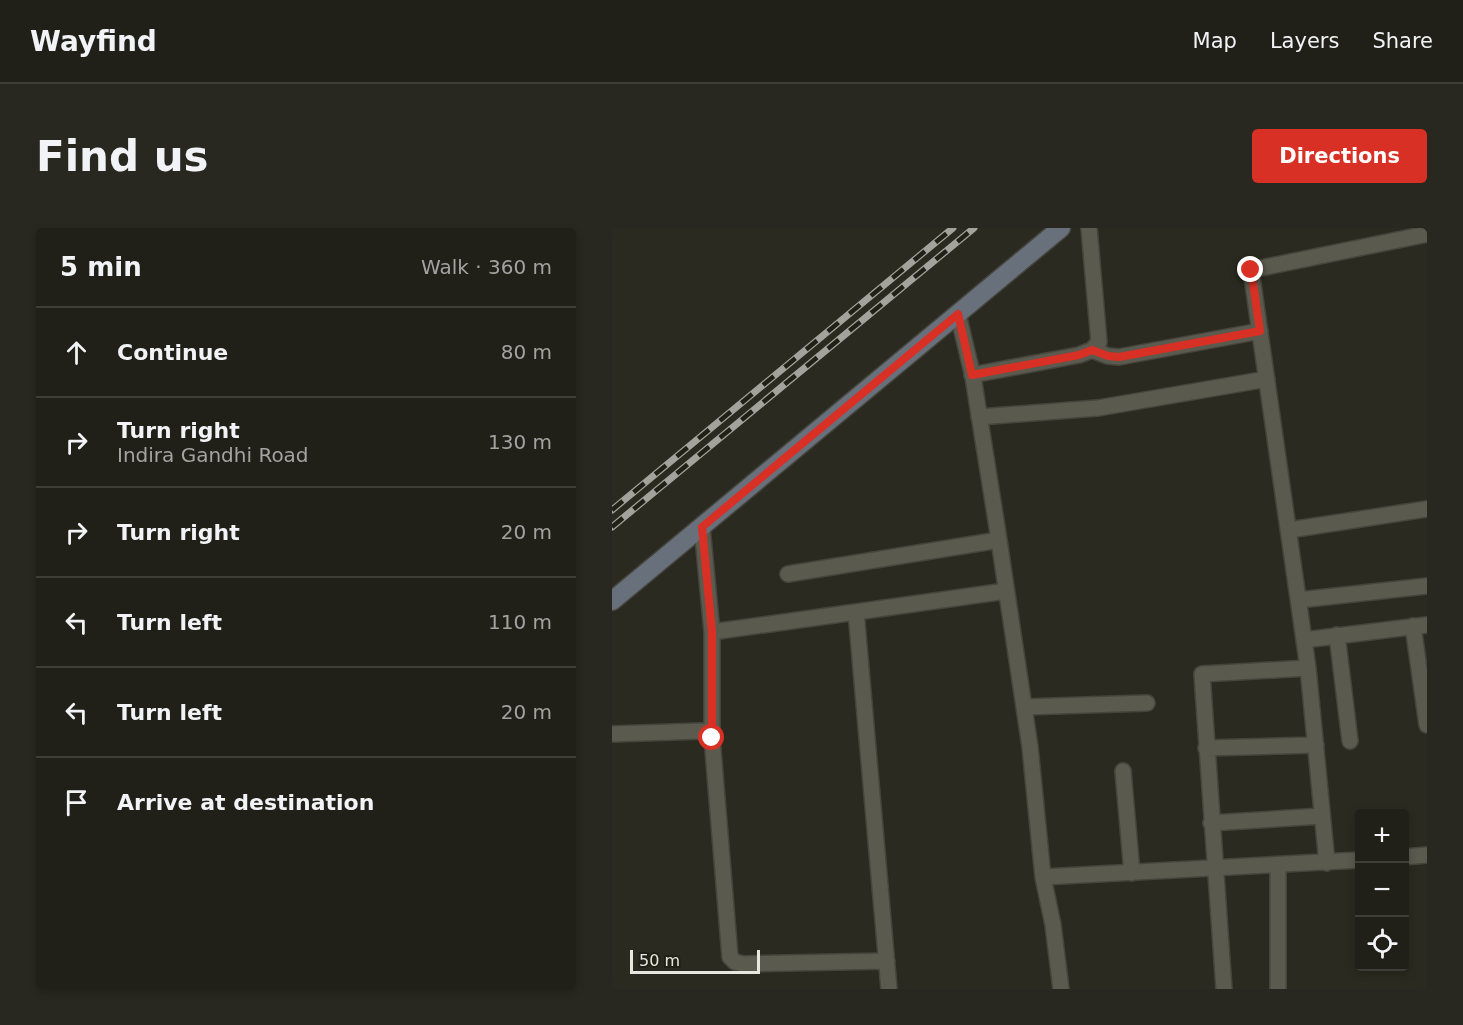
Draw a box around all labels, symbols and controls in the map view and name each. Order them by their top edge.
text: Wayfind [30,25,157,58]
text: Map [1193,29,1237,53]
text: Layers [1270,29,1339,53]
text: Share [1372,29,1433,53]
button: Directions [1252,129,1427,183]
text: Find us [36,132,209,181]
text: 5 min [60,252,142,282]
text: Walk · 360 m [421,255,552,279]
route end [1237,256,1263,282]
icon: ahead [60,336,93,369]
text: Continue [117,340,228,365]
text: 80 m [501,340,552,364]
text: Turn right [117,418,240,443]
icon: right [60,426,93,459]
text: 130 m [488,430,552,454]
text: Indira Gandhi Road [117,443,309,467]
icon: right [60,516,93,549]
text: Turn right [117,520,240,545]
text: 20 m [501,520,552,544]
icon: left [60,606,93,639]
text: Turn left [117,610,222,635]
text: 110 m [488,610,552,634]
icon: left [60,696,93,729]
text: Turn left [117,700,222,725]
text: 20 m [501,700,552,724]
route start [698,724,724,750]
icon: arrive [60,786,93,819]
text: Arrive at destination [117,790,374,815]
map controls [1355,809,1409,971]
button: + [1355,809,1409,863]
button: − [1355,863,1409,917]
button: locate [1355,917,1409,971]
scale bar [630,947,760,974]
text: 50 m [639,951,680,970]

